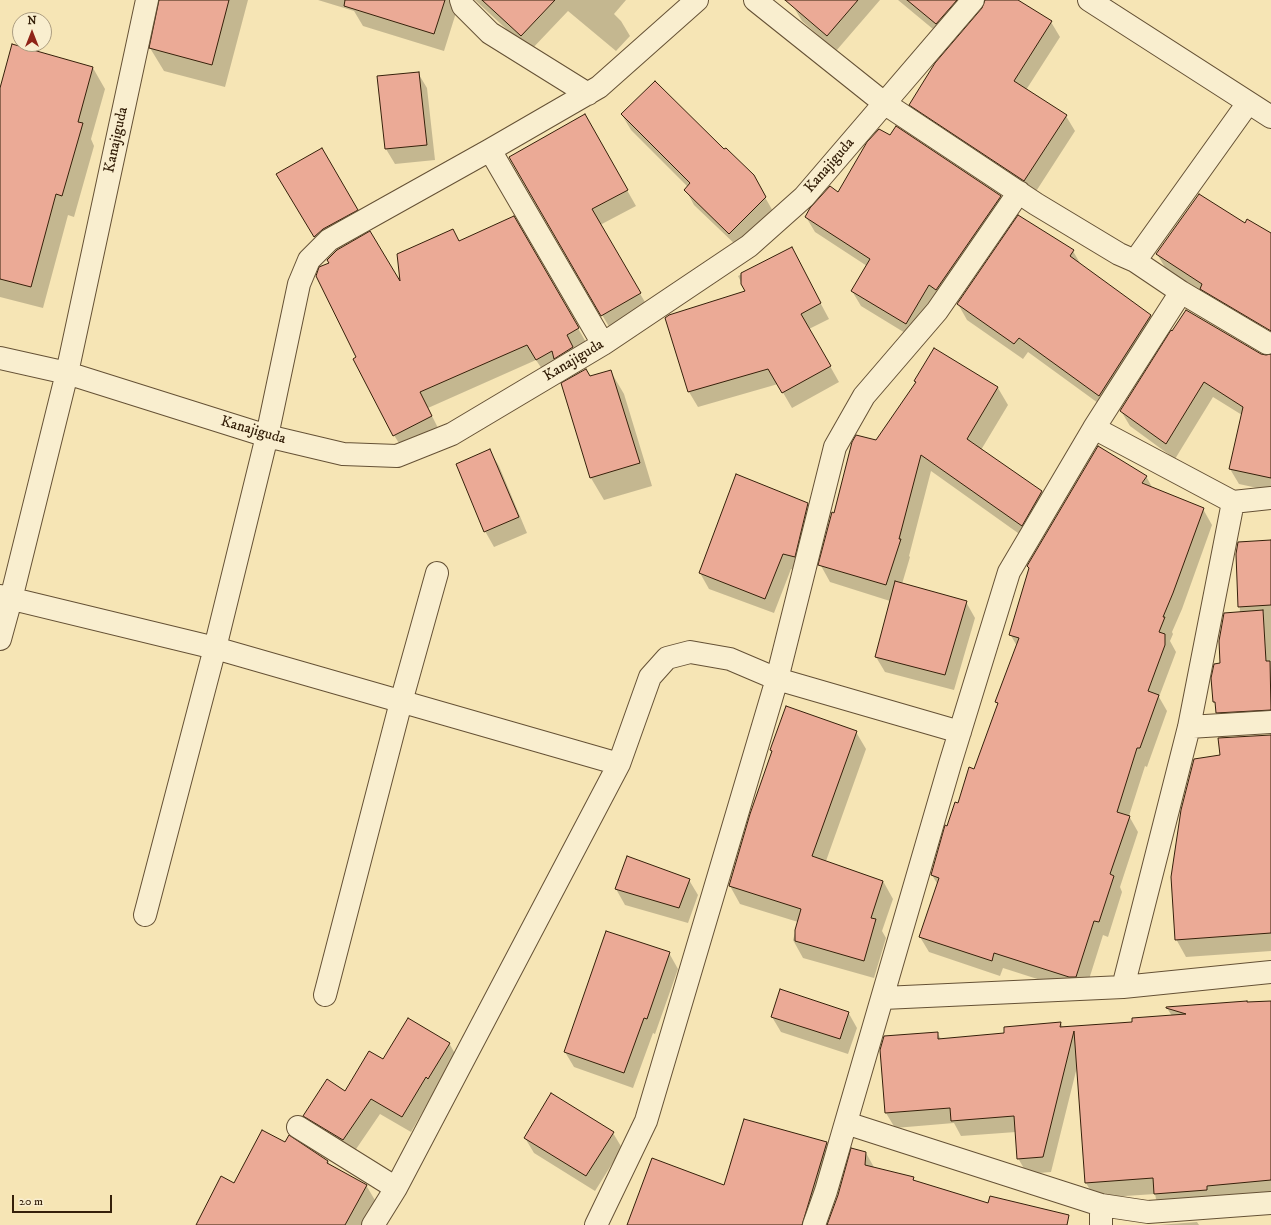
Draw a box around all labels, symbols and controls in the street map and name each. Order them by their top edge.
north arrow [12,12,52,52]
text: N [27,14,37,28]
street label: Kanajiguda [101,105,133,175]
street label: Kanajiguda [801,135,859,197]
street label: Kanajiguda [541,336,607,386]
street label: Kanajiguda [218,413,288,449]
scale bar [14,1187,114,1213]
text: 20 m [19,1194,43,1209]

